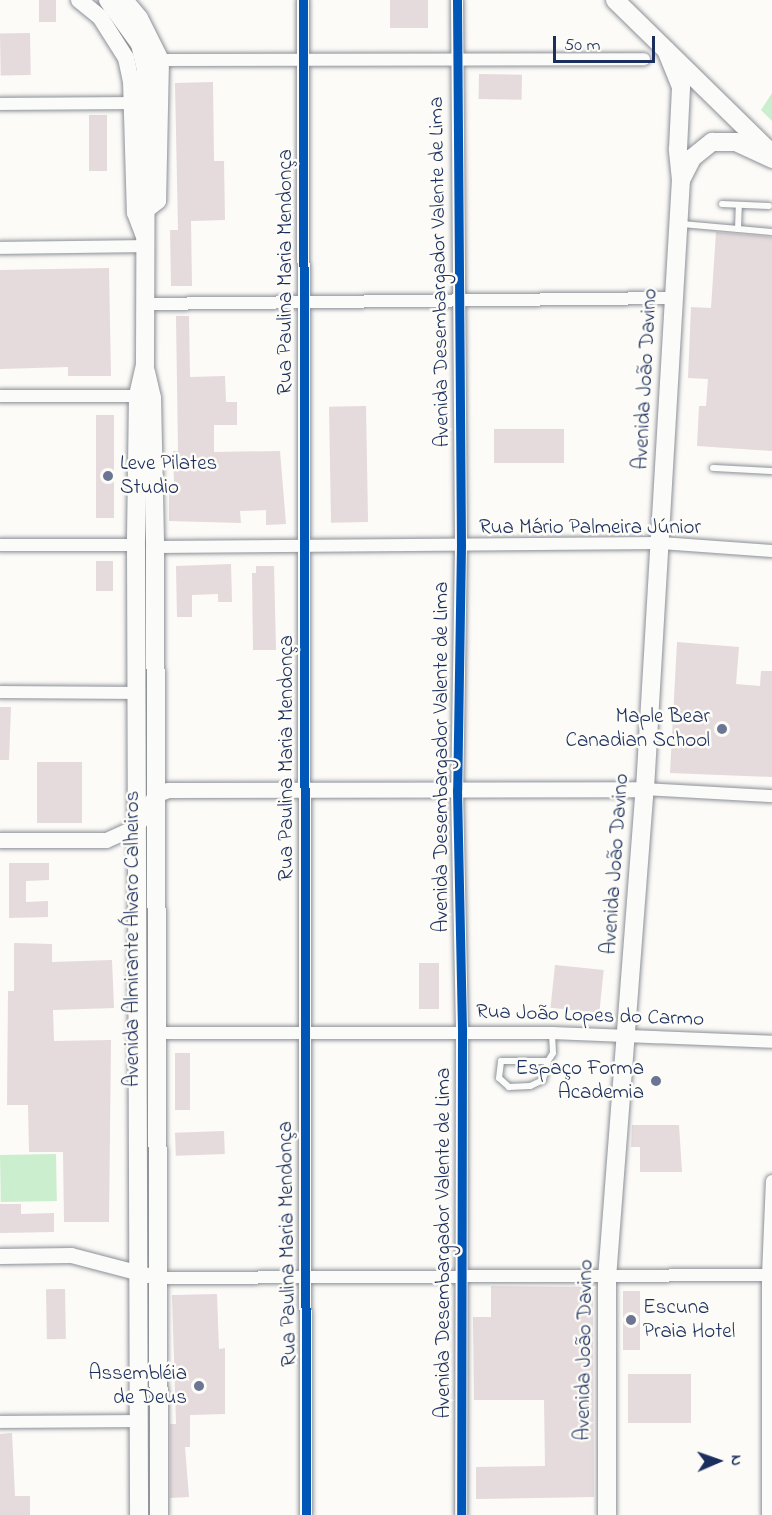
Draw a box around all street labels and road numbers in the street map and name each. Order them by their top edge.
street label: Avenida Desembargador Valente de Lima [424,96,456,448]
street label: Rua Paulina Maria Mendonça [273,149,299,395]
street label: Avenida João Davino [629,288,663,470]
street label: Rua Mário Palmeira Júnior [479,515,701,541]
street label: Avenida Desembargador Valente de Lima [429,582,455,932]
street label: Rua Paulina Maria Mendonça [274,635,300,881]
street label: Avenida João Davino [597,773,635,955]
street label: Avenida Almirante Álvaro Calheiros [120,791,146,1087]
street label: Rua João Lopes do Carmo [476,999,704,1033]
street label: Avenida Desembargador Valente de Lima [431,1068,457,1418]
street label: Rua Paulina Maria Mendonça [273,1121,303,1367]
street label: Avenida João Davino [571,1259,599,1441]

